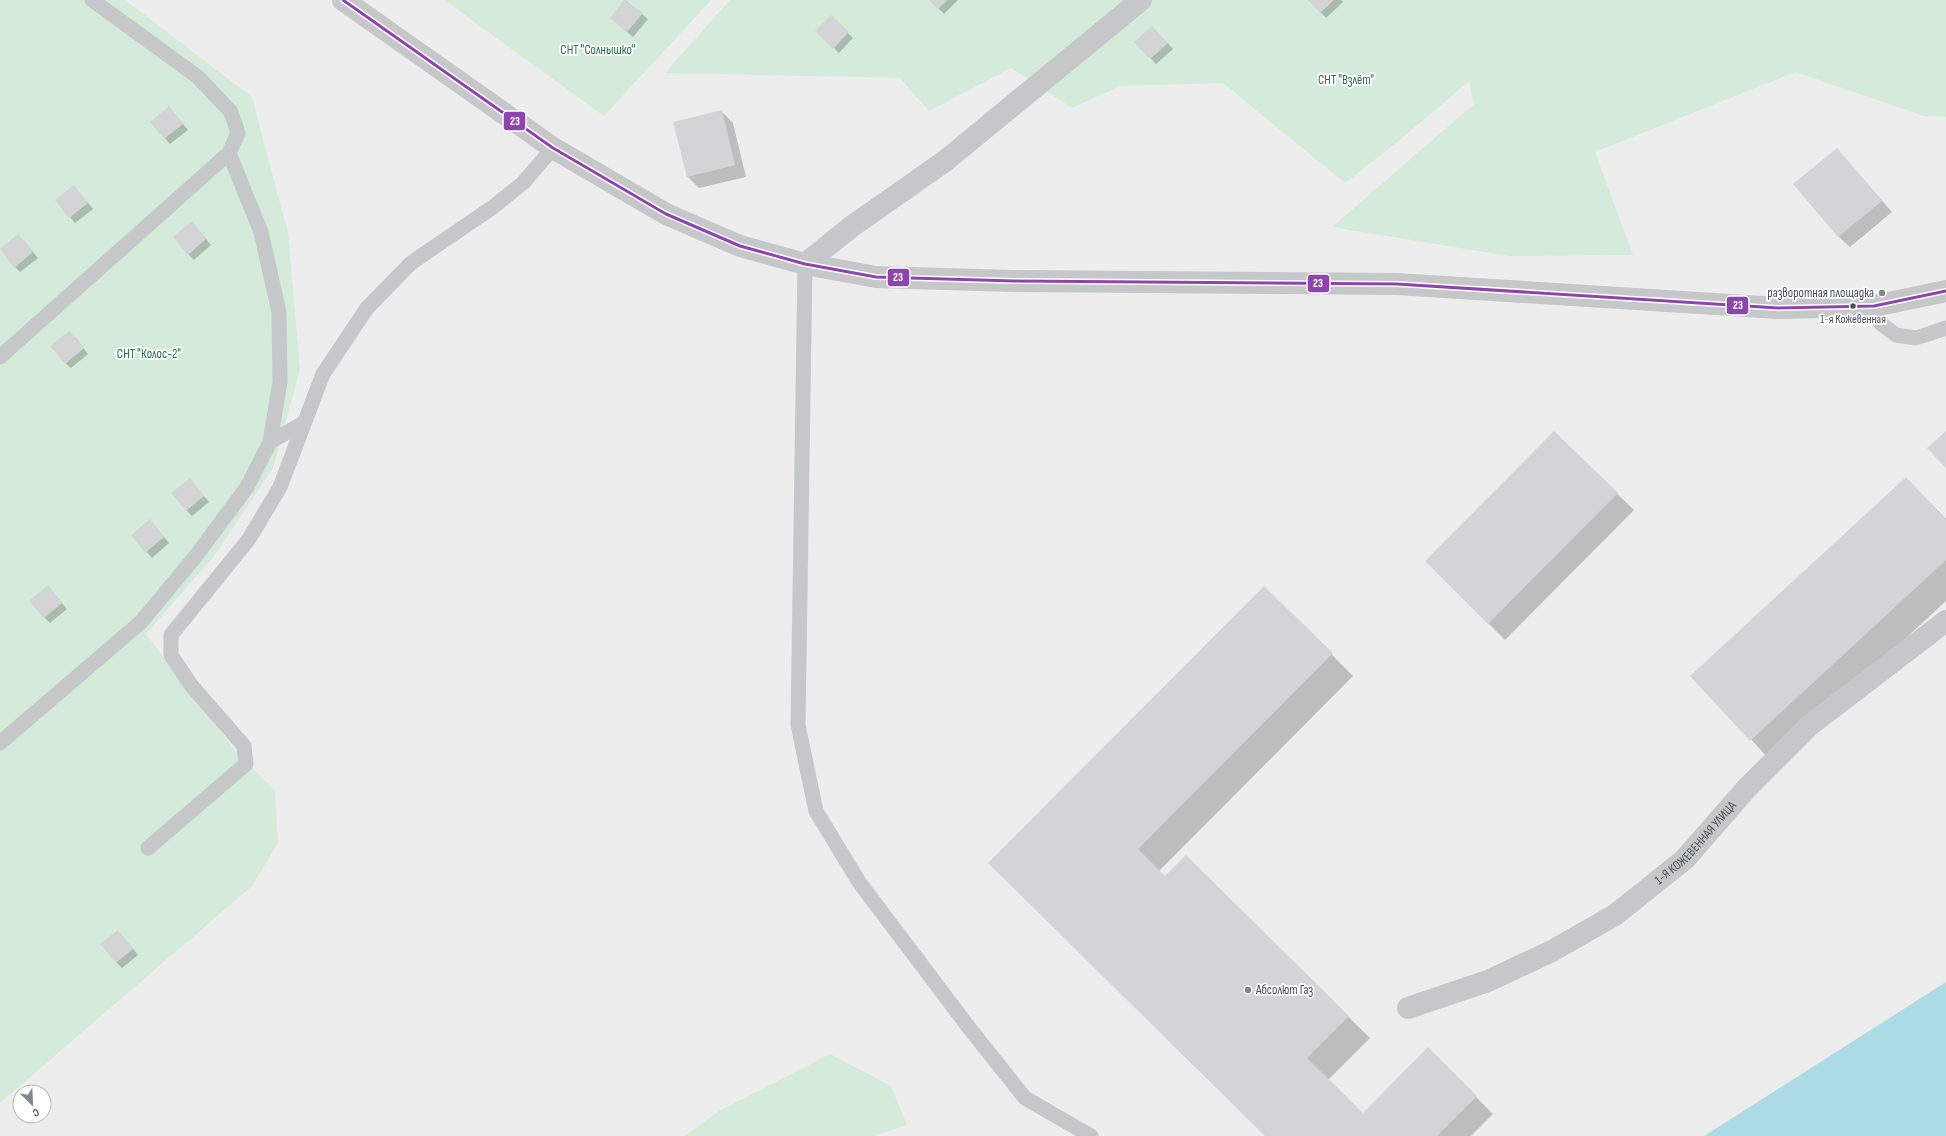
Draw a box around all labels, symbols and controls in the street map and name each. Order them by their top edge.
park label: СНТ "Солнышко" [560,42,636,58]
park label: СНТ "Взлёт" [1318,72,1374,88]
line badge: 23 [503,111,526,131]
text: 23 [510,115,520,128]
line badge: 23 [887,268,910,287]
text: 23 [893,271,903,284]
line badge: 23 [1307,274,1330,293]
text: 23 [1313,277,1323,290]
place label: разворотная площадка [1767,285,1874,301]
marker: разворотная площадка [1877,288,1887,298]
line badge: 23 [1726,296,1749,315]
text: 23 [1733,299,1743,312]
marker: 1-я Кожевенная [1848,301,1858,311]
place label: 1-я Кожевенная [1820,312,1886,327]
park label: СНТ "Колос-2" [117,346,181,362]
street label: 1-Я КОЖЕВЕННАЯ УЛИЦА [1651,798,1740,888]
place label: Абсолют Газ [1255,982,1314,998]
marker: Абсолют Газ [1243,985,1253,995]
north arrow [12,1084,52,1124]
text: С [30,1106,41,1120]

